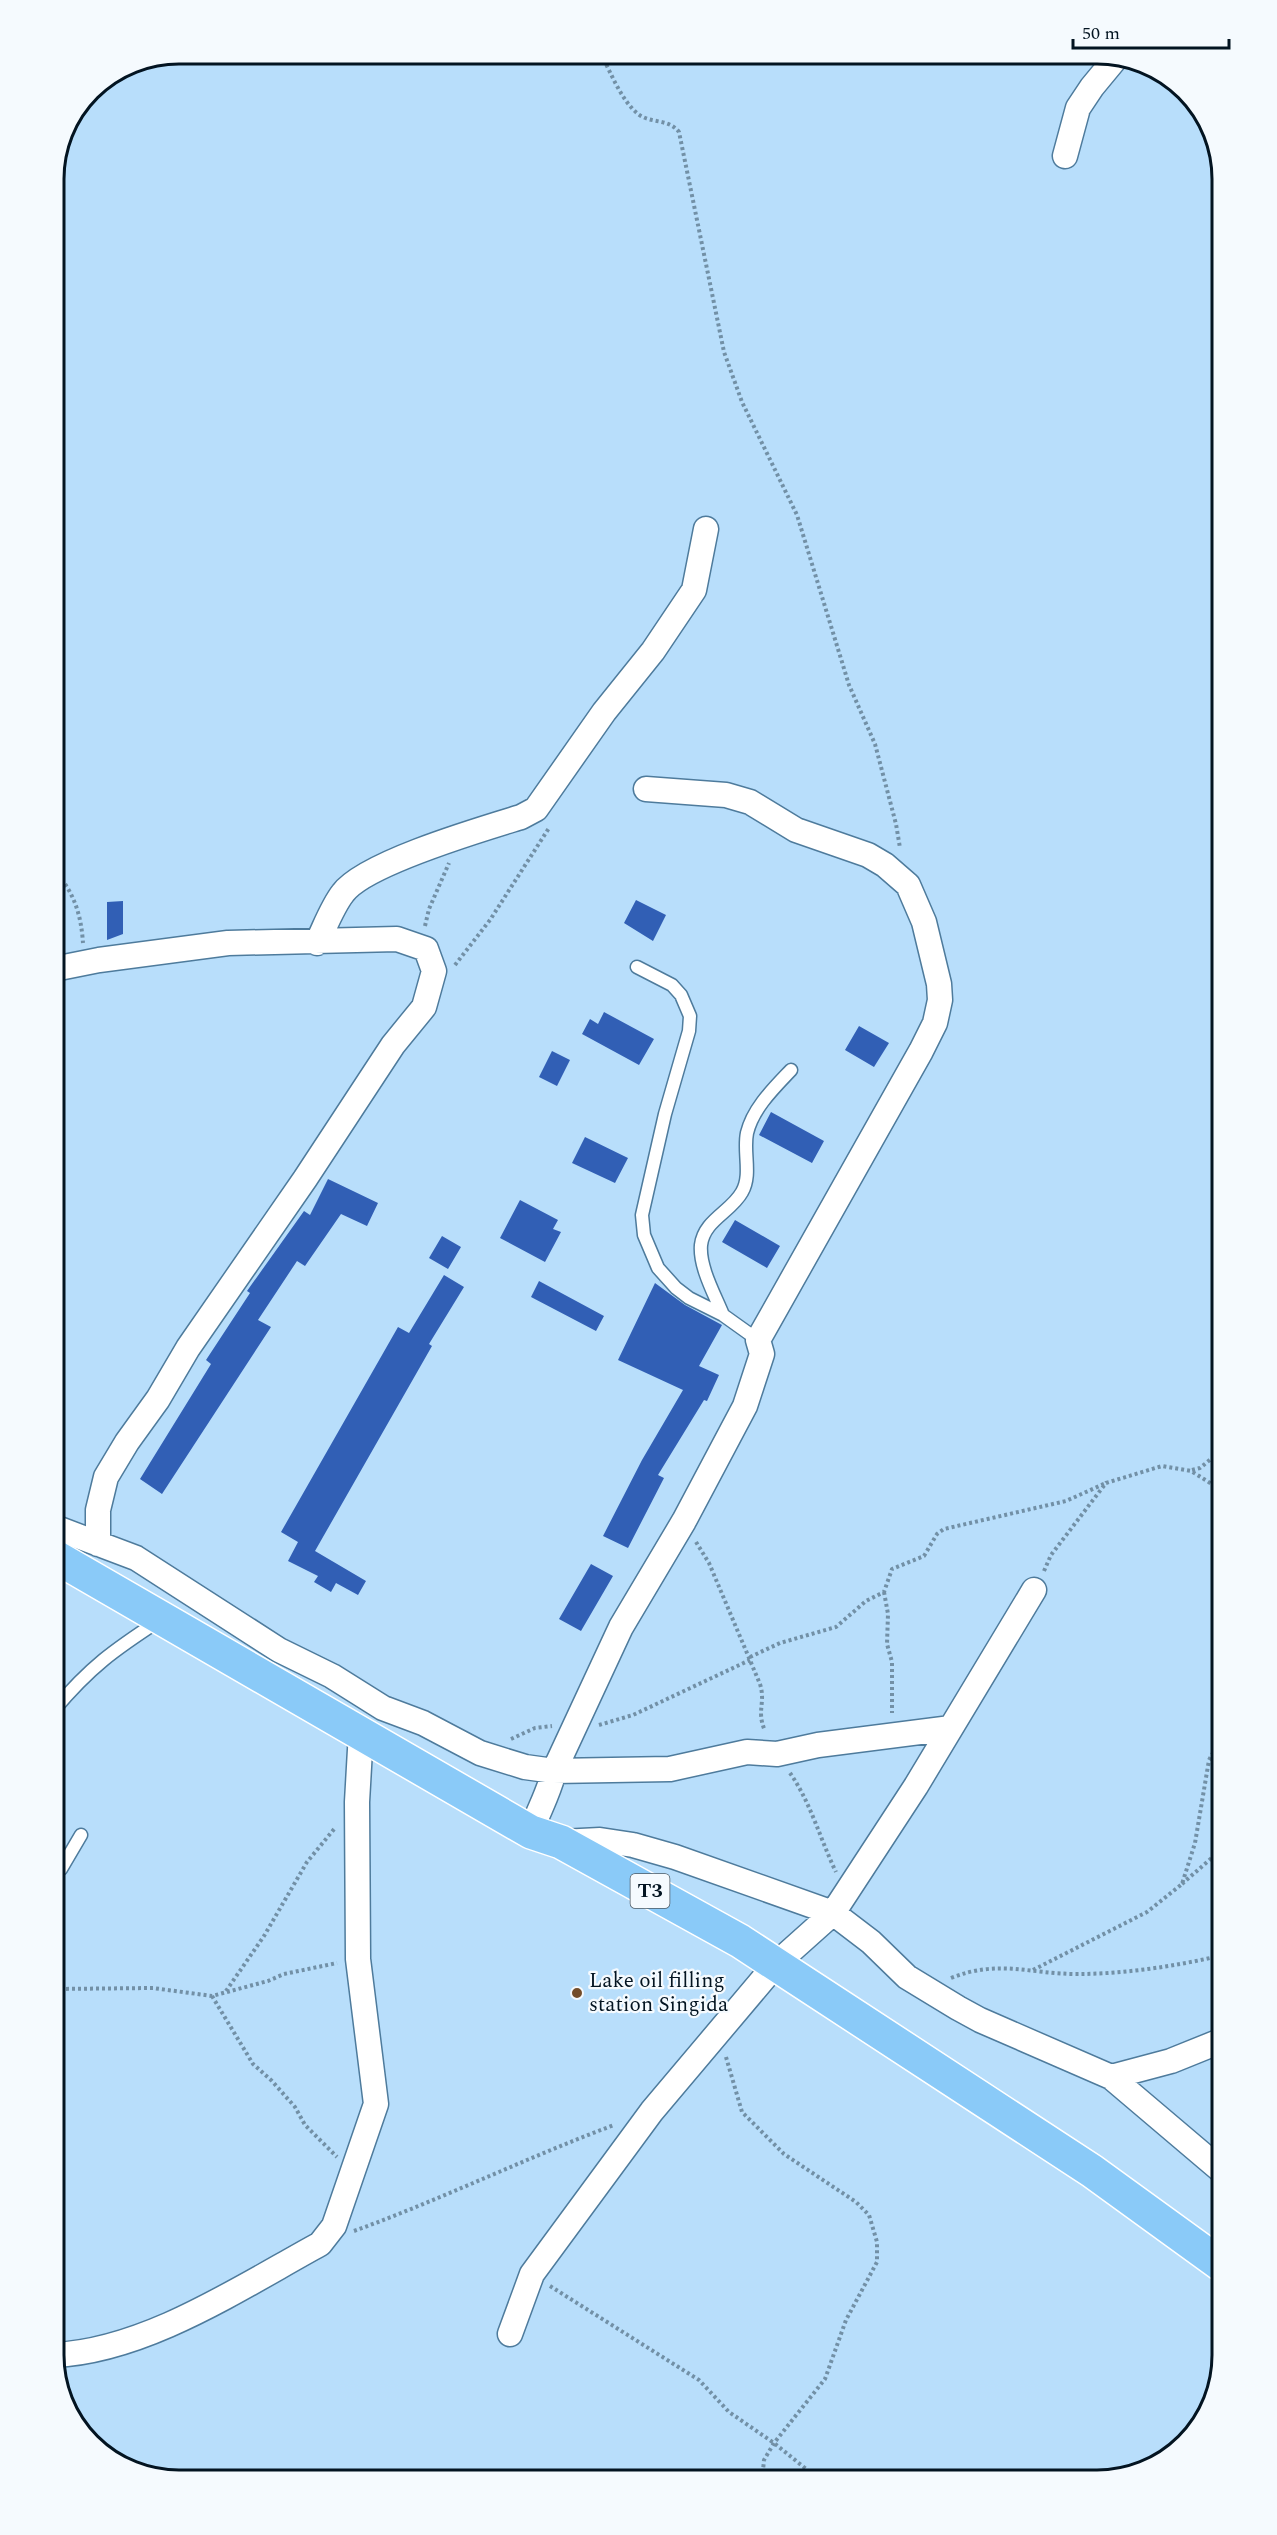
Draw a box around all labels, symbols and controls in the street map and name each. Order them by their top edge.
scale bar [1073,12,1229,50]
text: 50 m [1082,20,1120,47]
road number: T3 [630,1874,670,1908]
place label: Lake oil filling station Singida [589,1965,729,2021]
marker: Lake oil filling station Singida [570,1986,584,2000]

